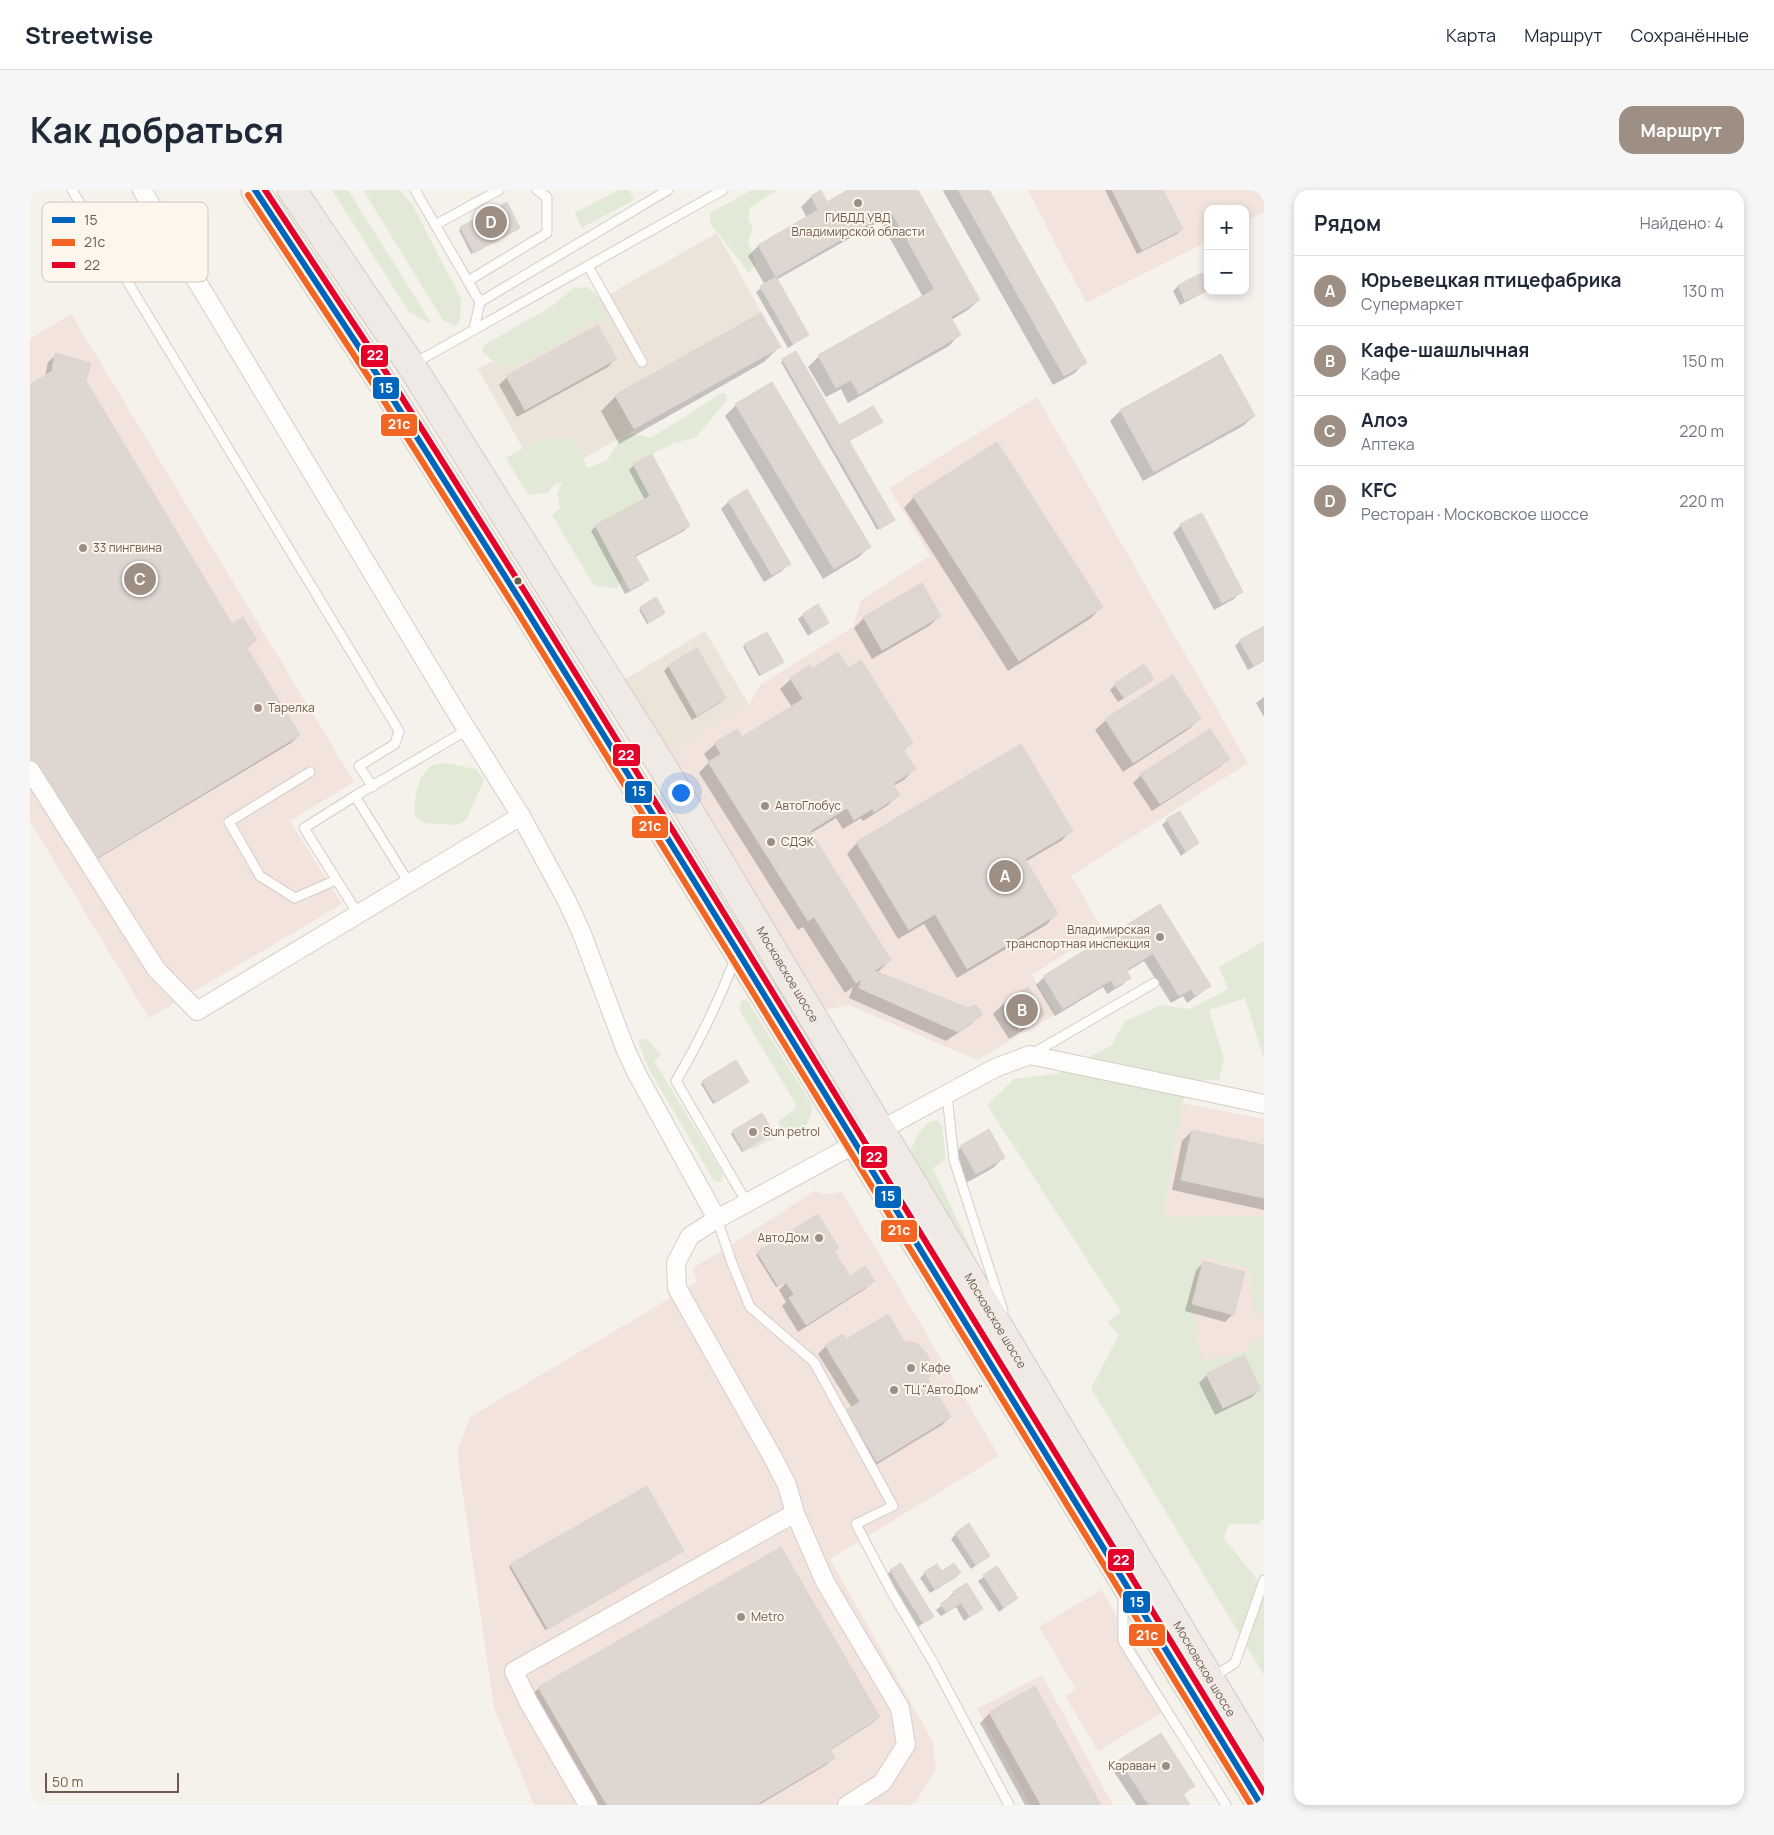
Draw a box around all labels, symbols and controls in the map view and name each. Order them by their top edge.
text: Streetwise [25,18,153,51]
text: Карта [1446,23,1496,47]
text: Маршрут [1524,23,1602,47]
text: Сохранённые [1630,23,1749,47]
text: Как добраться [30,106,284,154]
button: Маршрут [1619,106,1744,154]
marker: ГИБДД УВД Владимирской области [852,197,864,209]
legend [42,202,208,282]
pin: D [475,203,507,241]
map controls [1204,205,1249,295]
button: + [1204,205,1249,250]
place label: ГИБДД УВД Владимирской области [791,209,925,240]
text: Рядом [1314,209,1381,237]
text: 15 [84,210,98,229]
text: Найдено: 4 [1640,212,1724,234]
text: 21с [84,232,105,251]
button: − [1204,250,1249,295]
text: 22 [84,255,100,274]
text: Юрьевецкая птицефабрика [1361,267,1622,293]
text: A [1325,280,1335,302]
text: 130 m [1682,280,1724,302]
text: Супермаркет [1361,293,1463,315]
text: Кафе-шашлычная [1361,337,1529,363]
line badge: 22 [360,344,389,368]
text: 22 [367,345,383,364]
text: B [1325,350,1335,372]
text: 150 m [1682,350,1724,372]
text: Кафе [1361,363,1400,385]
line badge: 15 [372,376,400,400]
text: 15 [379,378,393,397]
text: Алоэ [1361,407,1408,433]
line badge: 21с [380,413,418,437]
text: 21с [388,414,410,433]
text: C [1324,420,1336,442]
text: 220 m [1679,420,1724,442]
text: Аптека [1361,433,1415,455]
text: KFC [1361,477,1397,503]
text: D [1324,490,1336,512]
text: 220 m [1679,490,1724,512]
text: Ресторан · Московское шоссе [1361,503,1589,525]
place label: 33 пингвина [93,539,162,556]
marker: 33 пингвина [77,542,89,554]
pin: C [124,560,156,598]
unlabelled marker [513,576,523,586]
place label: Тарелка [268,699,315,716]
marker: Тарелка [252,702,264,714]
line badge: 22 [612,743,641,767]
text: 22 [618,745,634,764]
line badge: 15 [624,780,653,804]
your location [668,780,694,806]
text: 15 [632,781,646,800]
place label: АвтоГлобус [775,797,841,814]
marker: АвтоГлобус [759,800,771,812]
line badge: 21с [631,815,669,839]
text: 21с [639,816,661,835]
place label: СДЭК [781,833,815,850]
marker: СДЭК [765,836,777,848]
pin: A [989,857,1021,895]
place label: Владимирская транспортная инспекция [1005,921,1150,952]
street label: Московское шоссе [753,923,823,1025]
marker: Владимирская транспортная инспекция [1154,931,1166,943]
pin: B [1006,991,1038,1029]
place label: Sun petrol [763,1123,820,1140]
marker: Sun petrol [747,1126,759,1138]
line badge: 22 [860,1145,888,1169]
text: 22 [866,1147,882,1166]
line badge: 15 [874,1185,902,1209]
text: 15 [881,1186,895,1205]
line badge: 21с [880,1219,918,1243]
text: 21с [888,1220,910,1239]
place label: АвтоДом [758,1229,809,1246]
marker: АвтоДом [813,1232,825,1244]
street label: Московское шоссе [960,1270,1031,1372]
place label: Кафе [921,1359,950,1376]
marker: Кафе [905,1362,917,1374]
place label: ТЦ "АвтоДом" [904,1381,983,1398]
marker: ТЦ "АвтоДом" [888,1384,900,1396]
line badge: 22 [1107,1548,1135,1572]
text: 22 [1113,1550,1129,1569]
line badge: 15 [1122,1590,1151,1614]
text: 15 [1130,1592,1144,1611]
place label: Metro [751,1608,784,1625]
marker: Metro [735,1611,747,1623]
street label: Московское шоссе [1169,1618,1240,1720]
line badge: 21с [1128,1623,1166,1647]
text: 21с [1136,1625,1158,1644]
place label: Караван [1108,1757,1156,1774]
marker: Караван [1160,1760,1172,1772]
scale bar [45,1770,179,1793]
text: 50 m [52,1772,83,1791]

